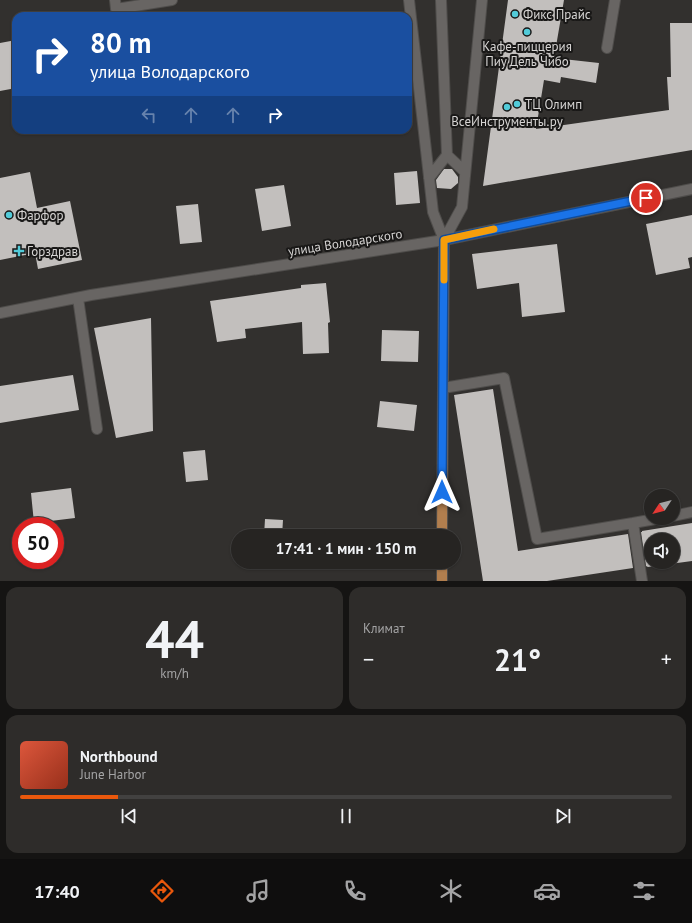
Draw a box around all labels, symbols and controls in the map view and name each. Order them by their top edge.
place label: Фикс Прайс [523,6,591,23]
marker: Фикс Прайс [510,9,520,19]
text: 80 m [90,24,151,61]
marker: Кафе-пиццерия Пиу Дель Чибо [522,27,532,37]
icon: right [24,28,76,80]
place label: Кафе-пиццерия Пиу Дель Чибо [482,38,572,70]
text: улица Володарского [90,60,250,83]
place label: ТЦ Олимп [525,96,582,113]
marker: ТЦ Олимп [512,99,522,109]
marker: ВсеИнструменты.ру [502,102,512,112]
icon: left [138,104,160,126]
icon: ahead [180,104,202,126]
icon: ahead [222,104,244,126]
icon: right [264,104,286,126]
place label: ВсеИнструменты.ру [451,113,563,130]
pin [629,181,663,215]
icon: arrive [635,187,657,209]
place label: Фарфор [17,207,63,224]
marker: Фарфор [4,210,14,220]
street label: улица Володарского [287,225,403,260]
place label: Горздрав [27,243,78,260]
marker: Горздрав [14,246,24,256]
position arrow [421,471,463,513]
north arrow [644,489,680,525]
map controls [644,489,680,569]
speed limit sign: 50 [12,517,64,569]
button: sound [644,533,680,569]
text: 17:41 · 1 мин · 150 m [276,539,416,558]
text: 44 [145,605,204,672]
text: Климат [363,620,405,637]
text: 21° [494,640,541,679]
text: − [363,645,374,673]
text: + [661,645,672,673]
text: km/h [160,665,189,682]
text: Northbound [80,747,157,766]
text: June Harbor [80,766,146,783]
icon: previous [118,805,140,827]
icon: pause [335,805,357,827]
icon: next [552,805,574,827]
icon: directions [148,877,176,905]
icon: music [244,877,272,905]
icon: phone [341,877,369,905]
icon: climate [437,877,465,905]
icon: car [533,877,561,905]
icon: filters [630,877,658,905]
text: 17:40 [34,880,80,903]

